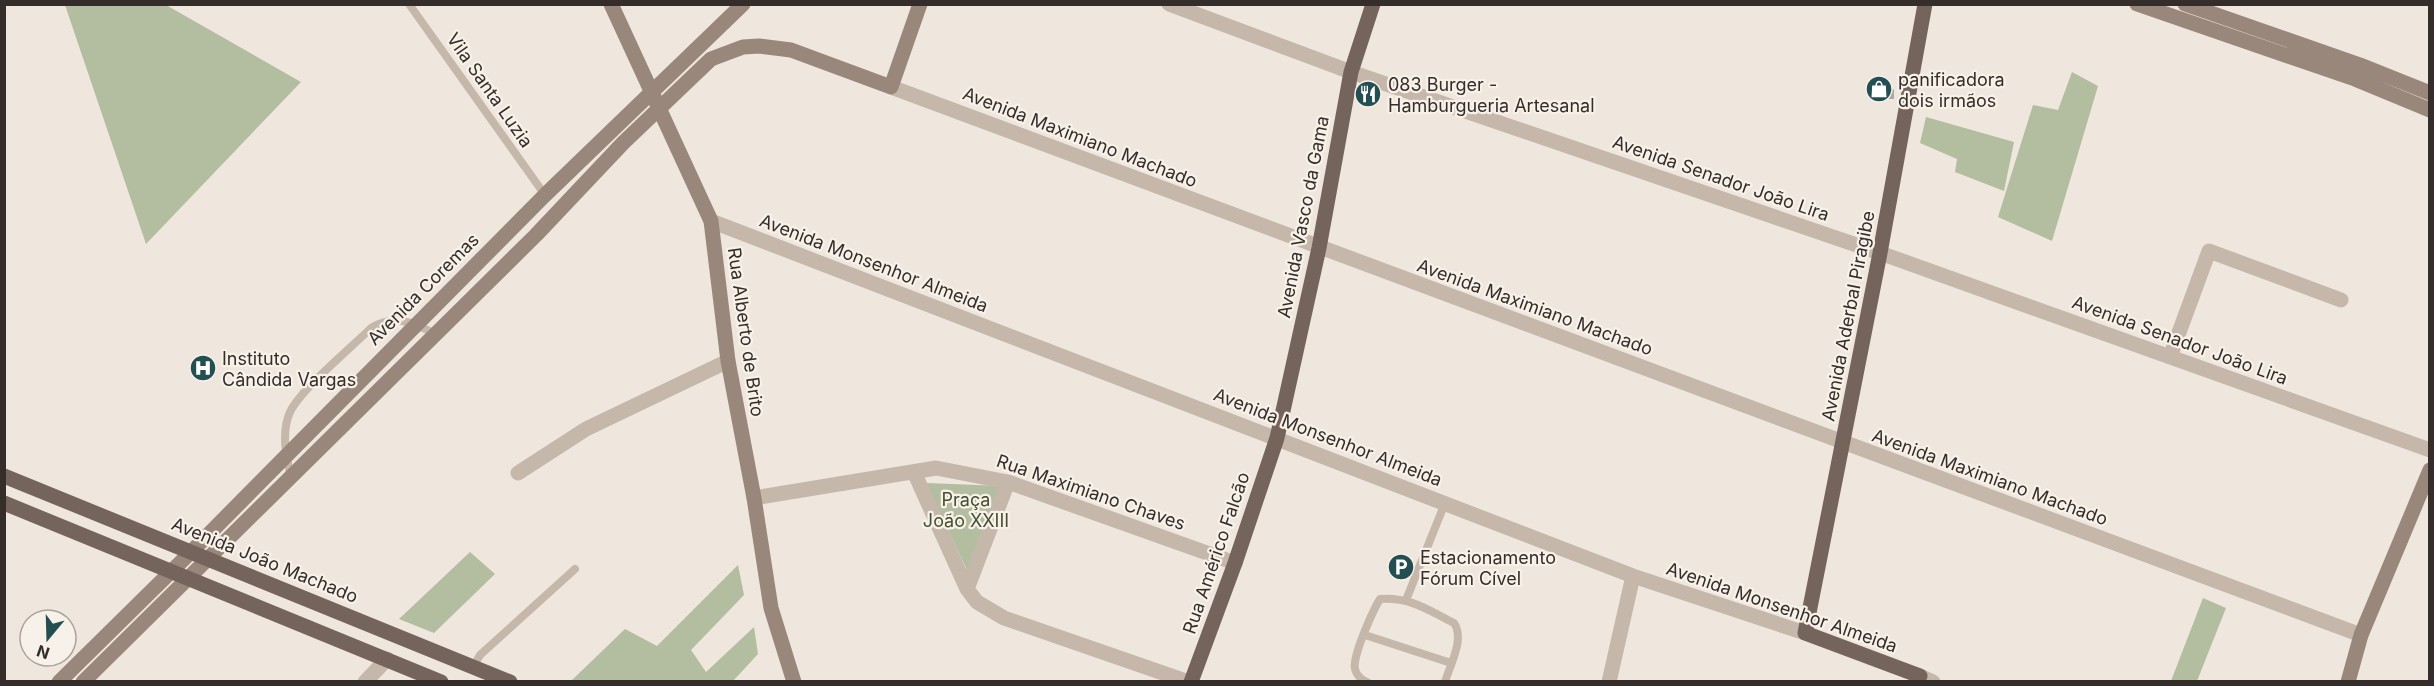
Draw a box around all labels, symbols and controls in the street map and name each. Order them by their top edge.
street label: Vila Santa Luzia [443,29,537,151]
place label: panificadora dois irmãos [1898,69,2005,111]
place label: 083 Burger - Hamburgueria Artesanal [1388,74,1595,116]
shop icon: panificadora dois irmãos [1864,74,1894,104]
restaurant icon: 083 Burger - Hamburgueria Artesanal [1353,79,1383,109]
street label: Avenida Maximiano Machado [960,83,1200,191]
street label: Avenida Vasco da Gama [1273,114,1333,320]
street label: Avenida Senador João Lira [1610,131,1832,225]
street label: Avenida Aderbal Piragibe [1817,209,1879,423]
street label: Avenida Monsenhor Almeida [757,210,991,316]
street label: Avenida Coremas [363,229,483,349]
street label: Rua Alberto de Brito [724,246,768,418]
street label: Avenida Maximiano Machado [1414,255,1656,359]
street label: Avenida Senador João Lira [2069,291,2291,389]
place label: Instituto Cândida Vargas [222,348,356,390]
hospital icon: Instituto Cândida Vargas [188,353,218,383]
street label: Avenida Monsenhor Almeida [1211,384,1445,490]
street label: Avenida Maximiano Machado [1869,425,2111,529]
street label: Rua Maximiano Chaves [994,450,1188,534]
street label: Rua Américo Falcão [1178,469,1254,637]
park label: Praça João XXIII [923,489,1009,531]
street label: Avenida João Machado [169,513,361,607]
place label: Estacionamento Fórum Cível [1420,547,1556,589]
parking icon: Estacionamento Fórum Cível [1386,552,1416,582]
street label: Avenida Monsenhor Almeida [1664,558,1900,656]
north arrow [18,608,78,668]
text: N [34,641,52,664]

